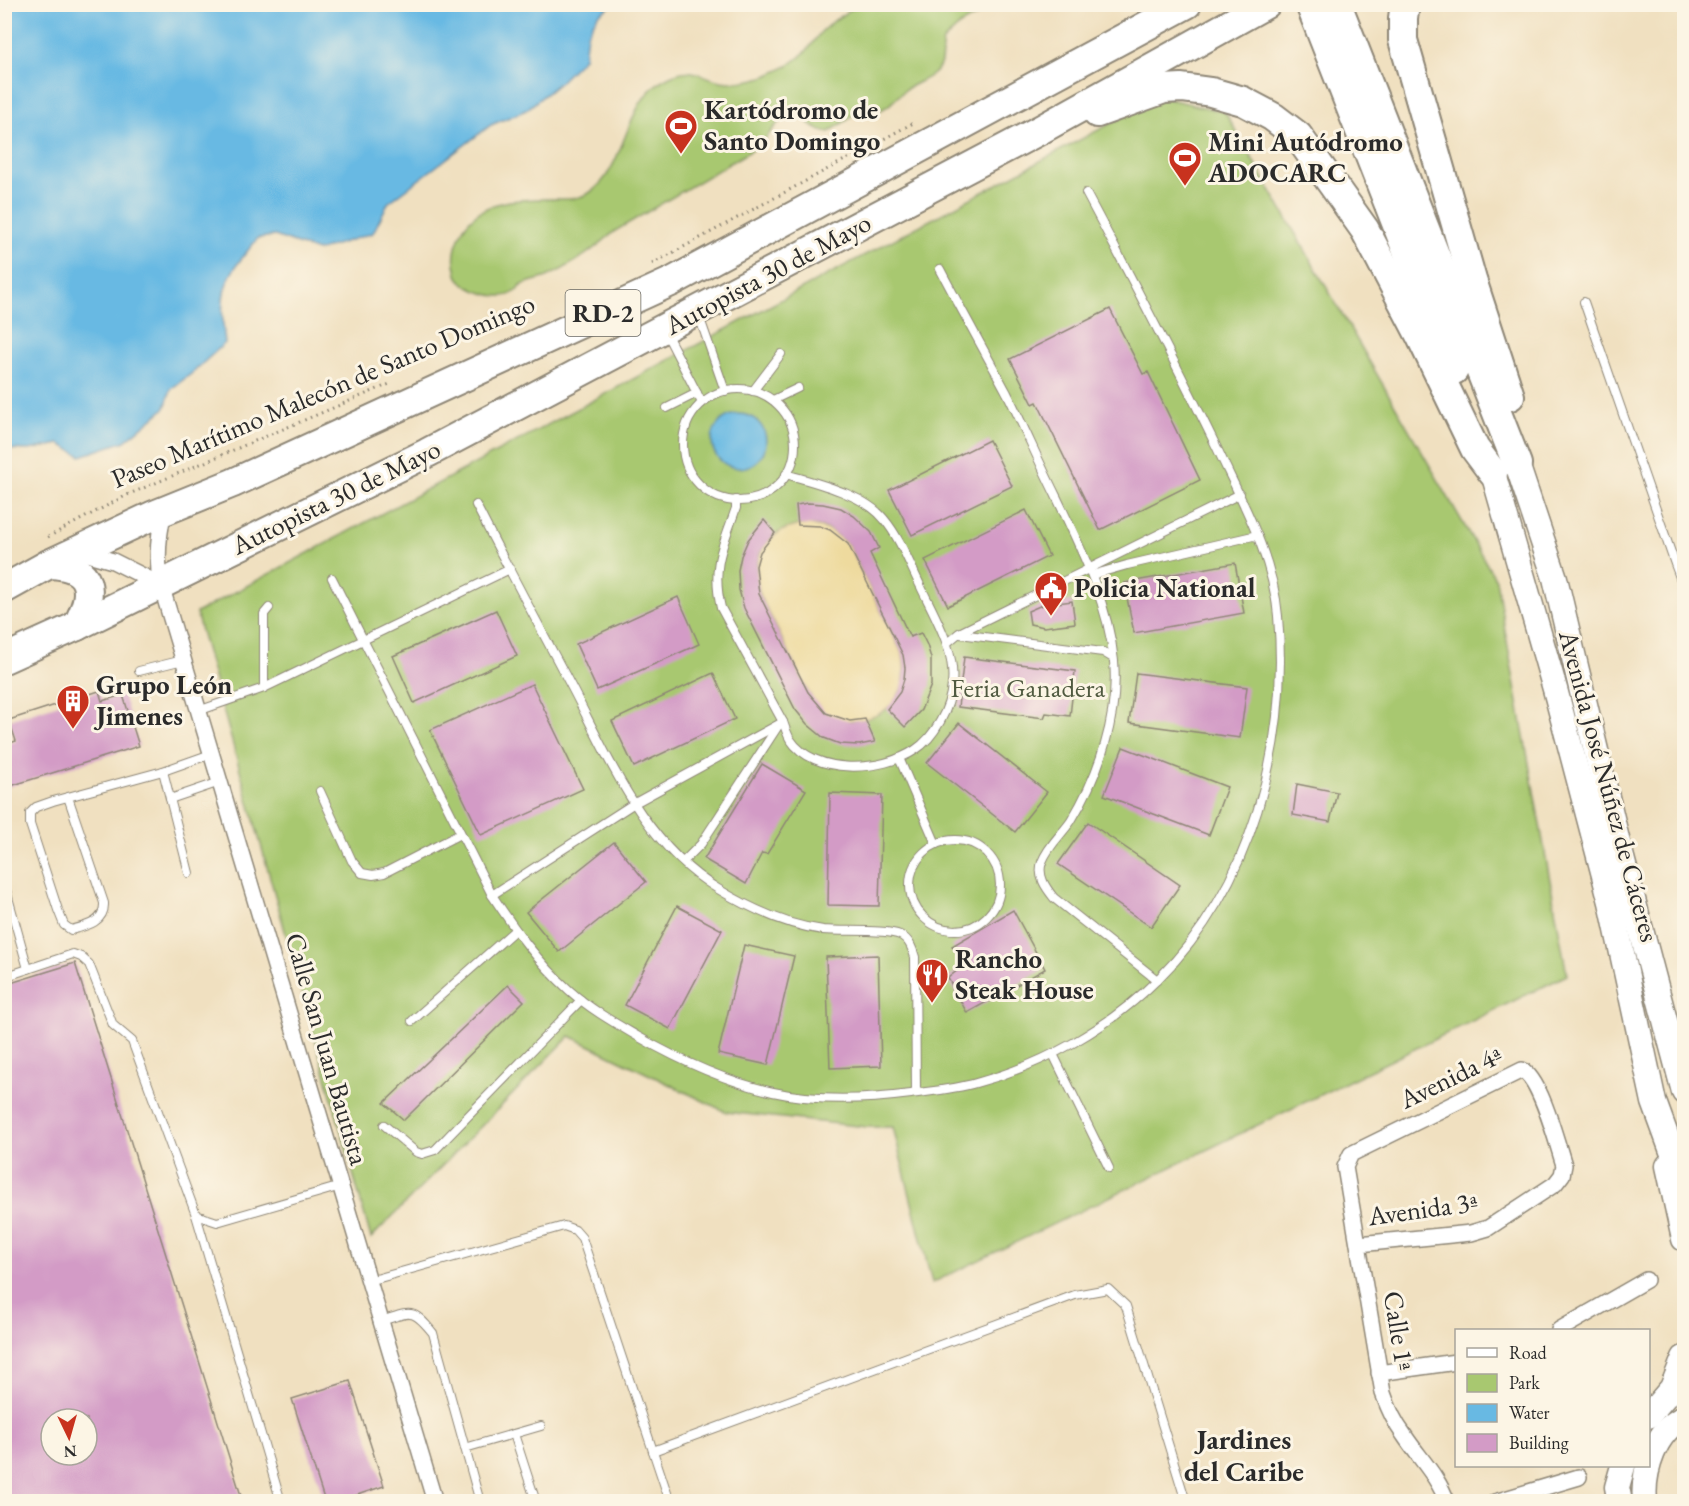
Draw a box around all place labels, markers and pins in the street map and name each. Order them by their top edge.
place label: Kartódromo de Santo Domingo [704,92,880,158]
sports icon: Kartódromo de Santo Domingo [663,108,699,155]
place label: Mini Autódromo ADOCARC [1207,124,1403,190]
sports icon: Mini Autódromo ADOCARC [1167,140,1203,187]
public building icon: Policia National [1033,570,1069,617]
place label: Policia National [1074,570,1256,605]
place label: Grupo León Jimenes [93,667,232,733]
building icon: Grupo León Jimenes [55,683,91,730]
place label: Rancho Steak House [955,941,1094,1007]
restaurant icon: Rancho Steak House [914,957,950,1004]

